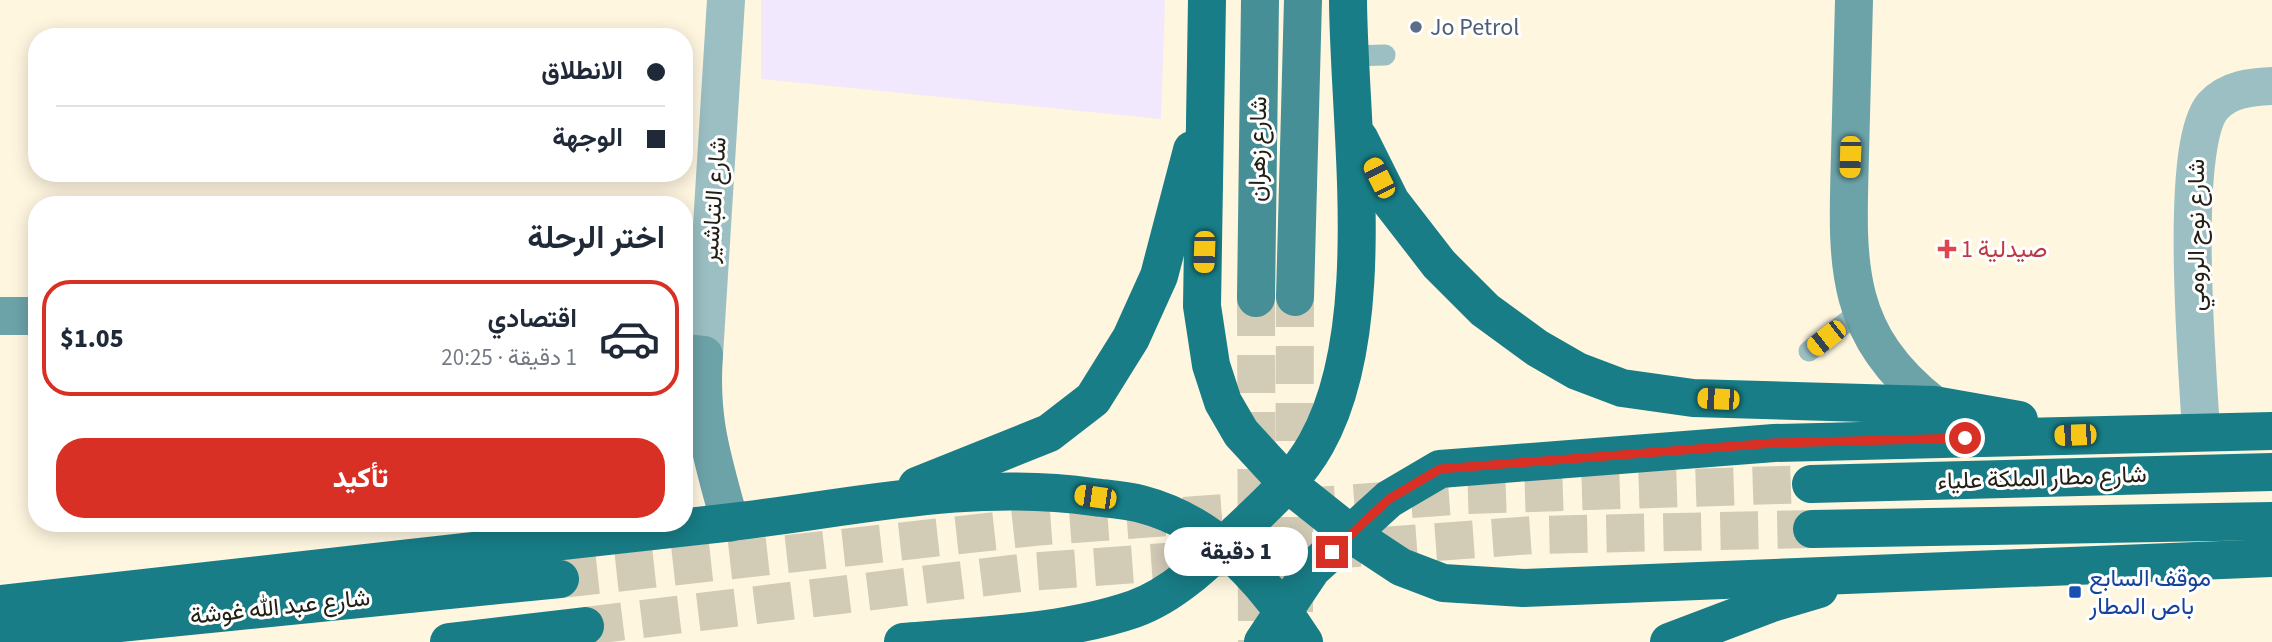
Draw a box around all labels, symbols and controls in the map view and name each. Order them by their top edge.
place label: Jo Petrol [1430,10,1519,45]
marker: Jo Petrol [1408,19,1424,35]
text: الانطلاق [541,52,623,89]
street label: شارع زهران [1240,96,1276,202]
text: الوجهة [552,119,623,156]
street label: شارع التباشير [692,136,736,265]
car [1839,136,1862,178]
car [1361,155,1398,201]
street label: شارع نوح الرومي [2179,159,2215,311]
text: اختر الرحلة [527,215,665,261]
car [1193,231,1216,273]
place label: صيدلية 1 [1961,232,2047,267]
marker: صيدلية 1 [1939,241,1955,257]
text: اقتصادي [488,300,577,337]
icon: car [598,307,661,370]
car [1803,317,1850,359]
text: $1.05 [60,320,124,357]
text: 1 دقيقة · 20:25 [441,341,577,374]
car [1697,387,1740,411]
route start [1949,422,1981,454]
car [2054,424,2097,446]
button: تأكيد [56,438,665,518]
street label: شارع مطار الملكة علياء [1937,457,2147,499]
car [1073,484,1118,510]
callout: 1 دقيقة [1164,528,1308,576]
text: 1 دقيقة [1200,535,1272,568]
route end [1316,536,1348,568]
place label: موقف السابع باص المطار [2088,561,2211,624]
street label: شارع عبد الله غوشة [188,580,372,634]
marker: موقف السابع باص المطار [2067,584,2083,600]

